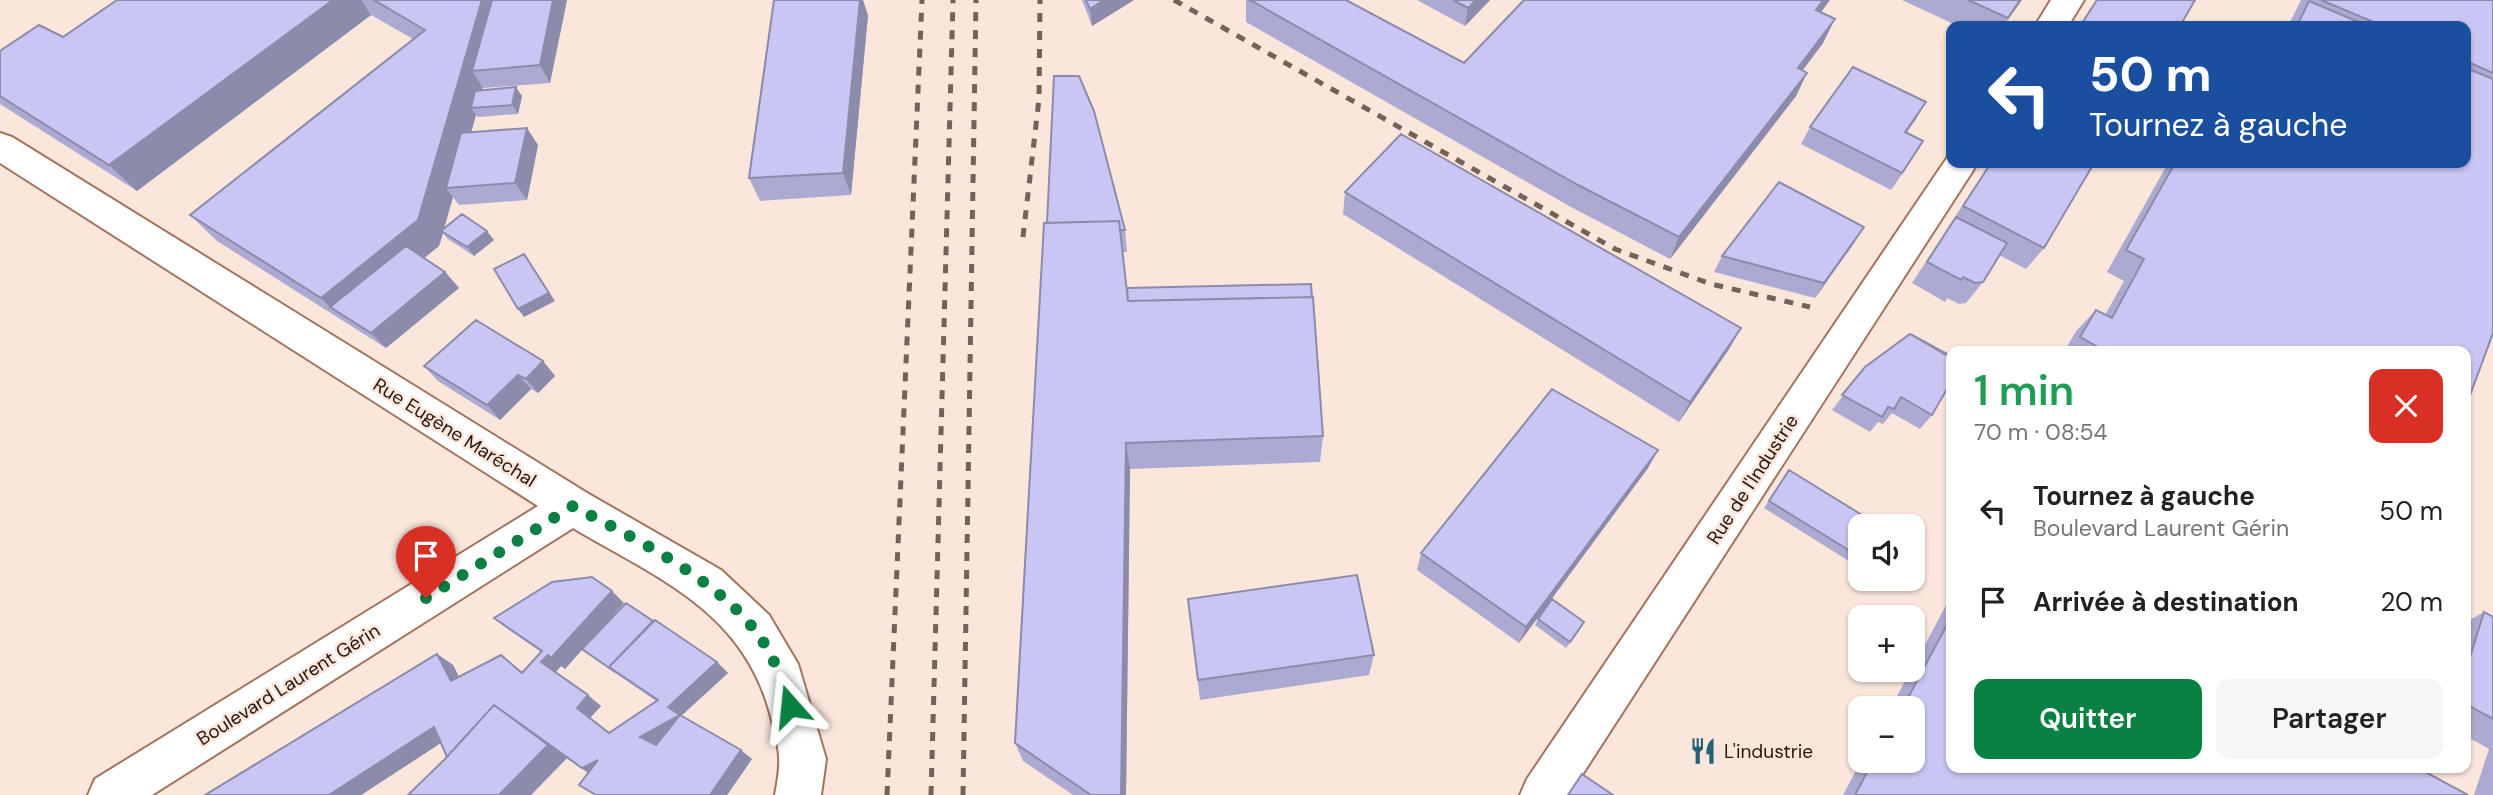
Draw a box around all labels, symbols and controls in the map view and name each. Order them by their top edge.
text: 50 m [2089,42,2212,106]
icon: left [1974,49,2065,140]
text: Tournez à gauche [2089,104,2347,146]
text: 1 min [1974,363,2074,418]
button: close [2369,369,2443,443]
street label: Rue Eugène Maréchal [369,372,541,493]
street label: Rue de l'Industrie [1701,410,1804,549]
text: 70 m · 08:54 [1974,417,2107,447]
text: Tournez à gauche [2033,479,2255,513]
icon: left [1974,492,2012,530]
text: 50 m [2379,494,2443,528]
text: Boulevard Laurent Gérin [2033,513,2289,543]
map controls [1848,514,1925,773]
button: sound [1848,514,1925,591]
pin [396,526,456,598]
icon: arrive [407,537,445,575]
icon: arrive [1974,583,2012,621]
text: Arrivée à destination [2033,585,2299,619]
text: 20 m [2380,585,2443,619]
button: + [1848,605,1925,682]
street label: Boulevard Laurent Gérin [192,618,385,751]
position arrow [753,669,827,743]
button: Quitter [1974,679,2202,759]
button: Partager [2216,679,2443,759]
button: − [1848,696,1925,773]
restaurant icon: L'industrie [1688,736,1718,766]
place label: L'industrie [1724,739,1813,764]

